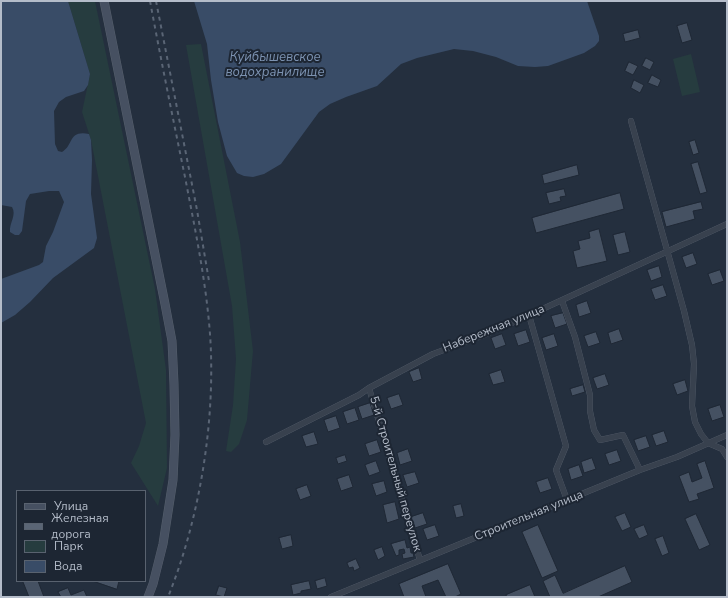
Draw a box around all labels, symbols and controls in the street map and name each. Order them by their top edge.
water label: Куйбышевское водохранилище [225,50,325,81]
street label: Набережная улица [441,302,547,356]
street label: 5-й Строительный переулок [366,395,424,553]
street label: Строительная улица [473,488,585,544]
legend [16,490,146,582]
text: Улица [54,498,88,514]
text: Железная дорога [51,510,109,542]
text: Парк [54,538,83,554]
text: Вода [54,558,82,574]

